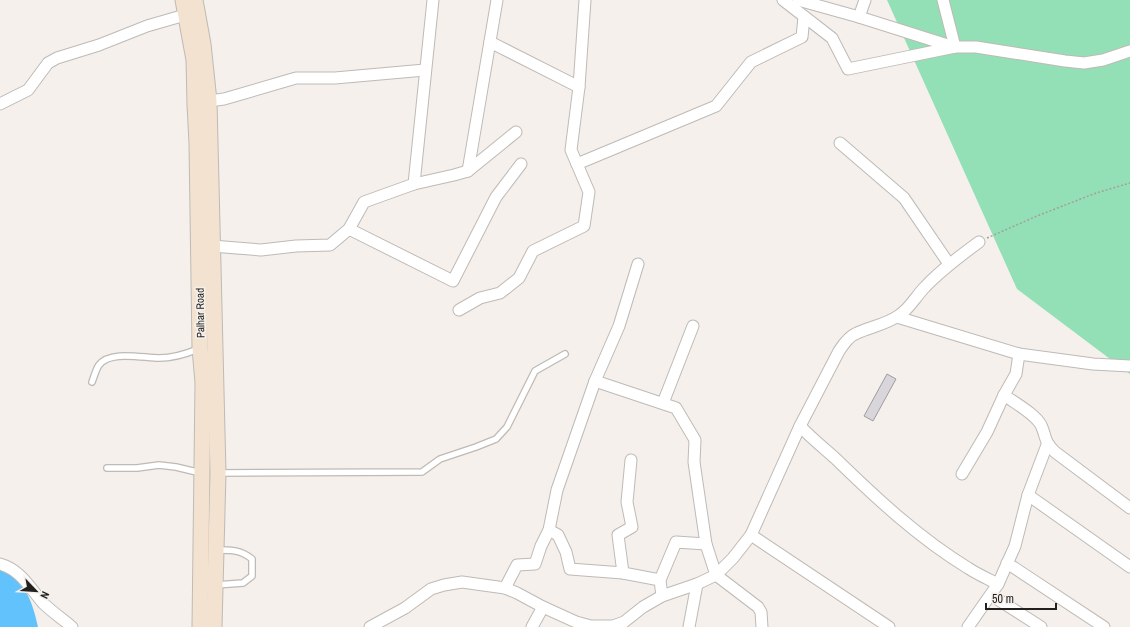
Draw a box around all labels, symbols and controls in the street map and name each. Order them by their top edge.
street label: Palhar Road [193,288,207,338]
north arrow [16,571,56,611]
scale bar [986,585,1056,611]
text: N [37,589,53,601]
text: 50 m [992,591,1014,607]

